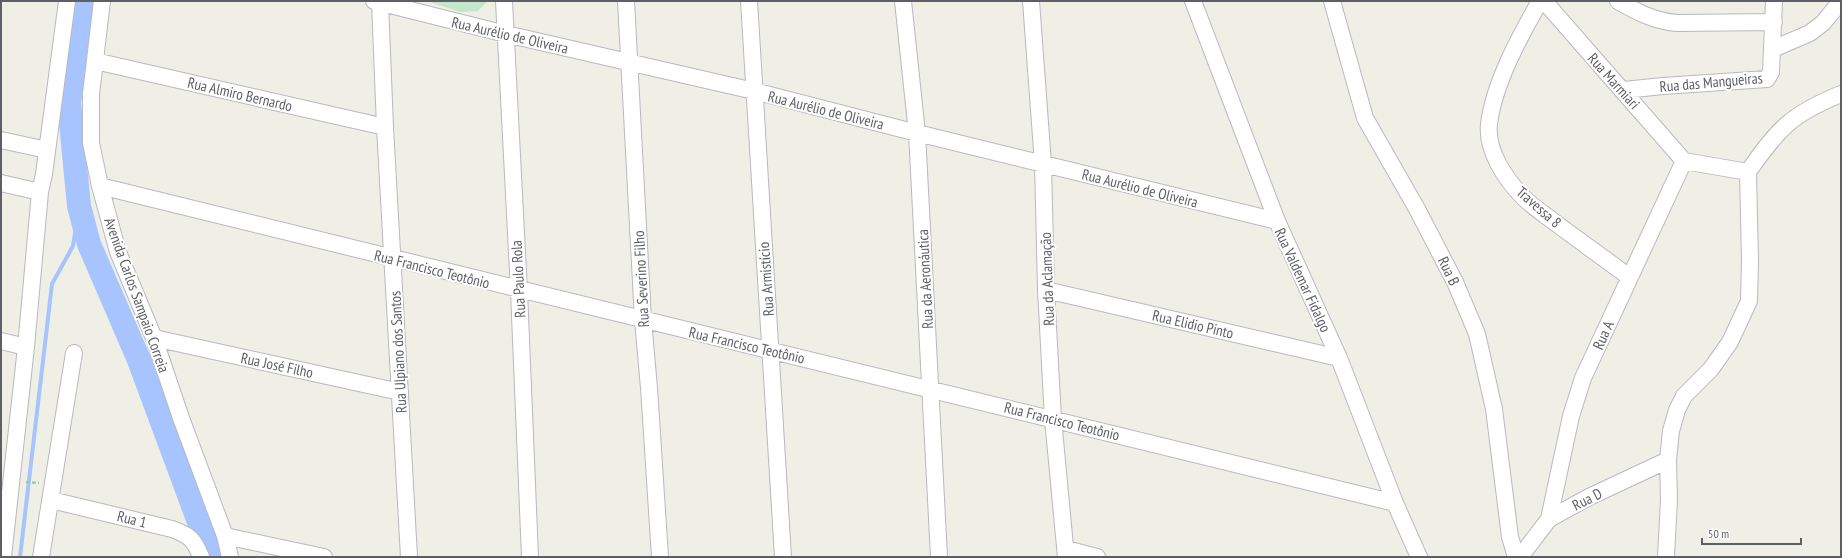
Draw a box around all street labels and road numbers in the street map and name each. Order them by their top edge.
street label: Rua Aurélio de Oliveira [450,12,570,58]
street label: Rua Marmiari [1584,49,1644,113]
street label: Rua das Mangueiras [1659,68,1763,96]
street label: Rua Almiro Bernardo [186,73,294,115]
street label: Rua Aurélio de Oliveira [766,86,886,134]
street label: Rua Aurélio de Oliveira [1080,164,1200,212]
street label: Travessa 8 [1513,182,1565,232]
street label: Avenida Carlos Sampaio Correia [100,215,174,375]
street label: Rua Valdemar Fidalgo [1271,225,1335,335]
street label: Rua da Aeronáutica [913,229,937,329]
street label: Rua Severino Filho [629,230,653,328]
street label: Rua da Aclamação [1036,232,1058,326]
street label: Rua Paulo Rola [506,240,530,318]
street label: Rua Armistício [754,241,778,317]
street label: Rua Francisco Teotônio [372,245,492,293]
street label: Rua B [1434,253,1464,289]
street label: Rua Ulpiano dos Santos [385,291,411,413]
street label: Rua Elidio Pinto [1151,305,1235,343]
street label: Rua A [1588,317,1618,352]
street label: Rua Francisco Teotônio [687,322,807,368]
street label: Rua José Filho [239,348,315,382]
street label: Rua Francisco Teotônio [1002,397,1122,445]
street label: Rua D [1569,483,1605,514]
street label: Rua 1 [115,506,149,532]

